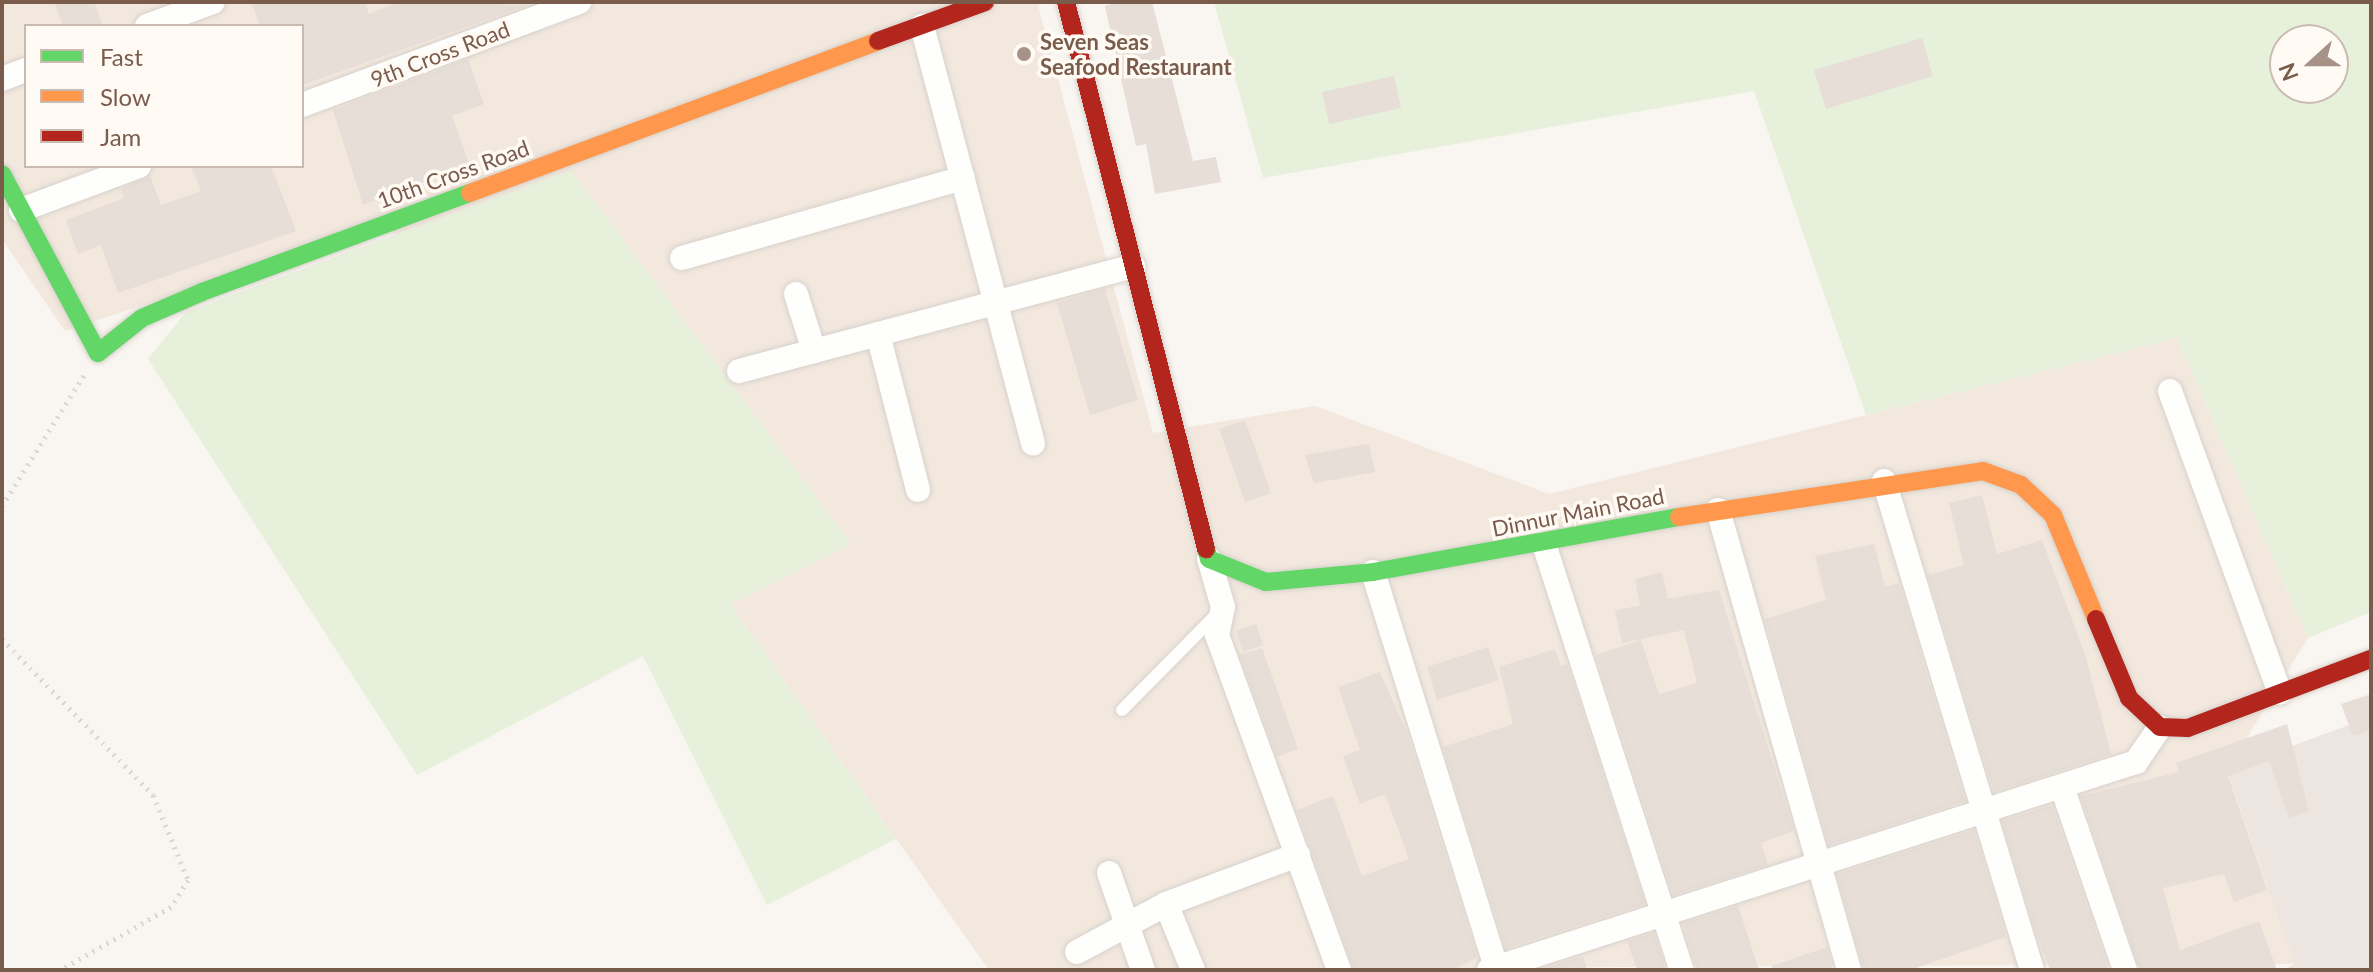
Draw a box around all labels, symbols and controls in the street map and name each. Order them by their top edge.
street label: 9th Cross Road [367,15,513,93]
legend [24,24,304,168]
north arrow [2269,24,2349,104]
place label: Seven Seas Seafood Restaurant [1040,28,1232,80]
text: Fast [100,42,143,71]
marker: Seven Seas Seafood Restaurant [1015,45,1033,63]
text: N [2272,59,2304,85]
text: Slow [100,82,151,111]
text: Jam [100,122,141,151]
street label: 10th Cross Road [374,134,532,214]
street label: Dinnur Main Road [1489,482,1667,542]

